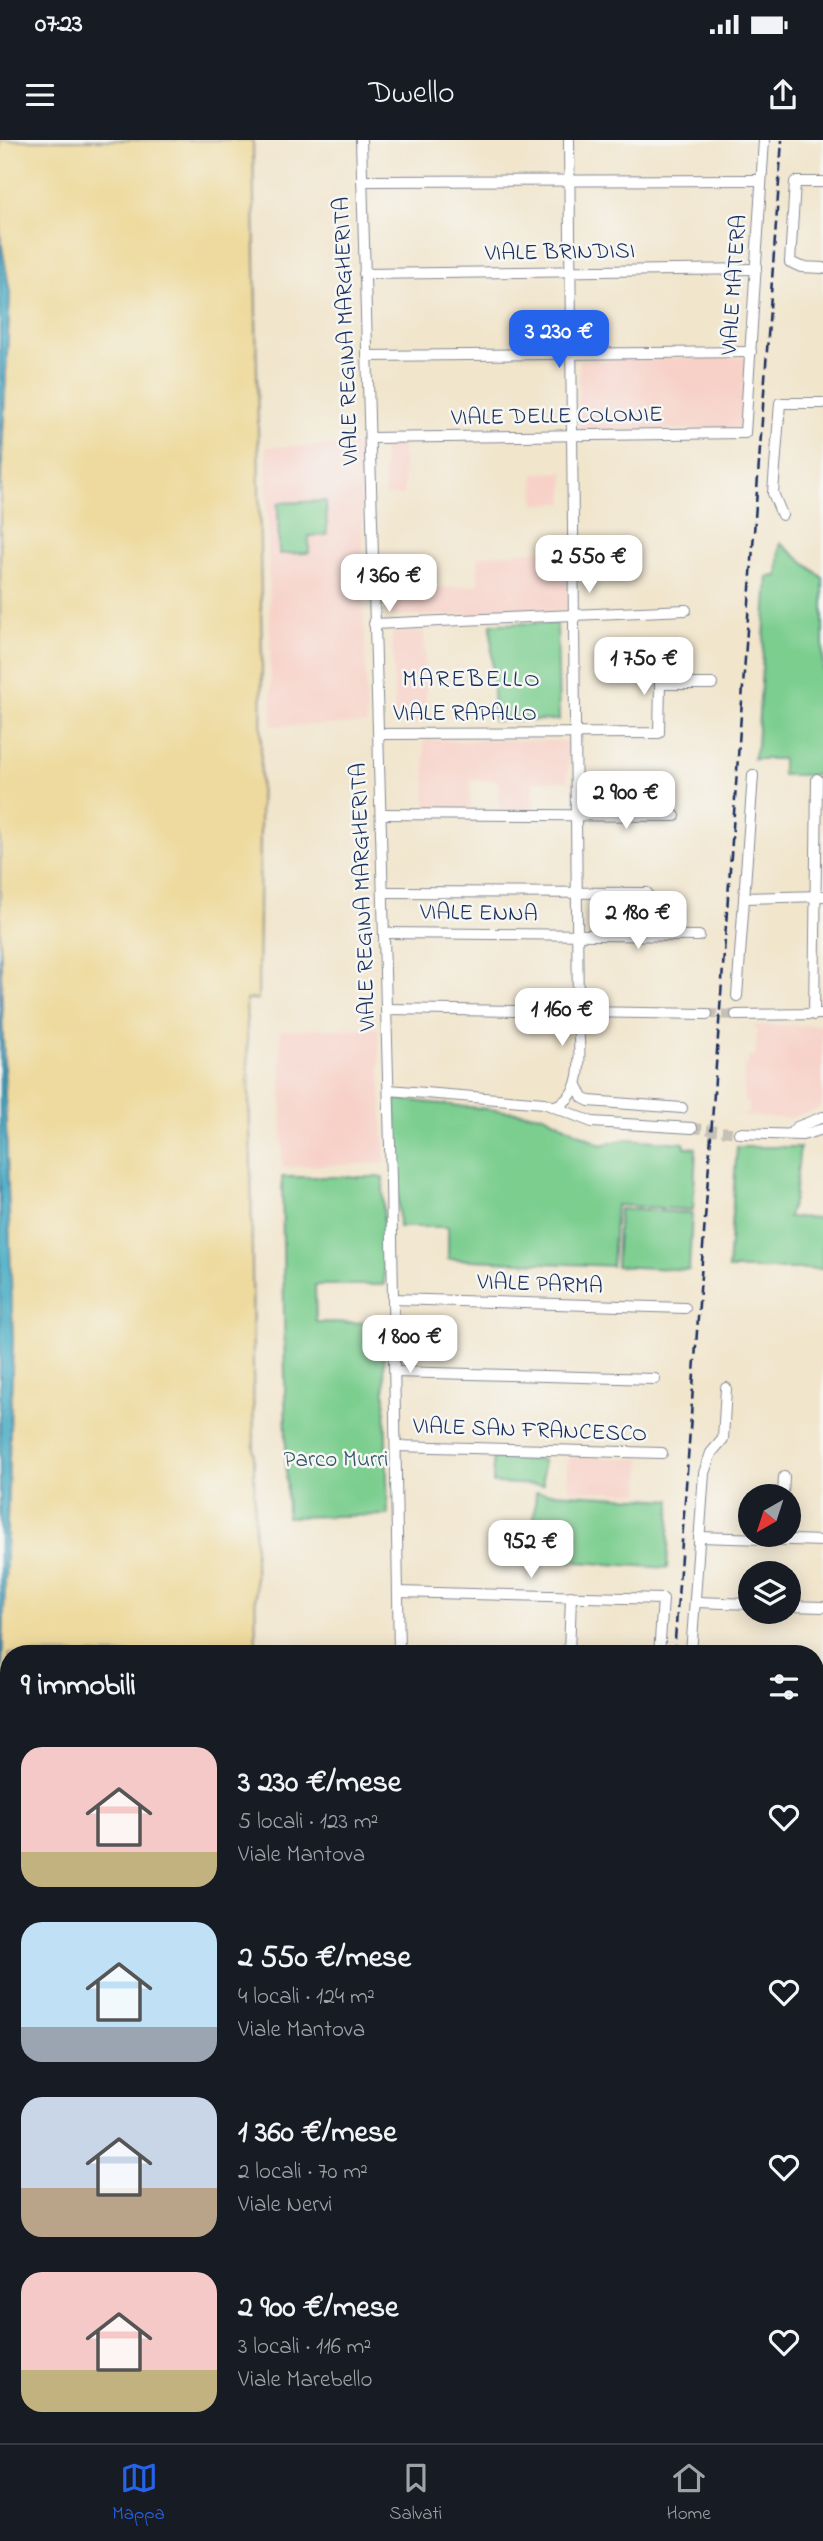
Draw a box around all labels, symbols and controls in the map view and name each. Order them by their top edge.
text: 07:23 [35,6,83,44]
text: Dwello [368,71,455,118]
icon: menu [21,76,59,114]
icon: share [764,76,802,114]
street label: VIALE REGINA MARGHERITA [326,196,368,467]
street label: VIALE MATERA [714,214,756,357]
street label: VIALE BRINDISI [484,235,635,271]
pin: 3 230 € [494,310,624,370]
text: 3 230 € [525,316,593,349]
street label: VIALE DELLE COLONIE [450,399,663,435]
pin: 2 550 € [524,536,654,595]
text: 2 550 € [551,541,627,574]
pin: 1 360 € [324,554,454,614]
text: 1 360 € [357,560,421,593]
pin: 1 750 € [579,638,709,697]
text: 1 750 € [610,643,678,676]
district label: MAREBELLO [402,663,542,698]
street label: VIALE RAPALLO [392,698,537,731]
street label: VIALE REGINA MARGHERITA [343,762,385,1033]
pin: 2 900 € [561,772,691,831]
text: 2 900 € [593,777,659,810]
pin: 2 180 € [573,892,703,951]
street label: VIALE ENNA [419,896,538,932]
text: 2 180 € [606,897,670,930]
pin: 1 160 € [497,988,627,1048]
text: 1 160 € [531,994,593,1027]
street label: VIALE PARMA [476,1266,603,1304]
pin: 1 800 € [345,1316,475,1375]
text: 1 800 € [378,1321,442,1354]
street label: VIALE SAN FRANCESCO [411,1410,648,1452]
park label: Parco Murri [284,1444,388,1477]
north arrow [738,1484,802,1547]
map controls [738,1484,801,1624]
pin: 952 € [482,1520,580,1580]
text: 952 € [504,1526,558,1559]
button: layers [738,1561,801,1624]
text: 9 immobili [21,1665,136,1709]
icon: filters [765,1668,803,1706]
text: 3 230 €/mese [238,1762,401,1806]
icon: home [77,1775,161,1859]
icon: heart [765,1798,803,1836]
text: 5 locali · 123 m² [238,1806,378,1839]
text: Viale Mantova [238,1839,365,1872]
text: 2 550 €/mese [238,1937,411,1981]
icon: home [77,1950,161,2034]
icon: heart [765,1973,803,2011]
text: 4 locali · 124 m² [238,1981,375,2014]
text: Viale Mantova [238,2014,365,2047]
text: 1 360 €/mese [238,2112,397,2156]
icon: home [77,2125,161,2209]
icon: heart [765,2148,803,2186]
text: 2 locali · 70 m² [238,2156,368,2189]
text: Viale Nervi [238,2189,332,2222]
text: 2 900 €/mese [238,2287,399,2331]
icon: home [77,2300,161,2384]
icon: heart [765,2323,803,2361]
text: 3 locali · 116 m² [238,2331,371,2364]
text: Viale Marebello [238,2364,372,2397]
tab: Mappa [112,2459,165,2528]
tab: Salvati [389,2459,442,2528]
tab: Home [667,2459,711,2528]

